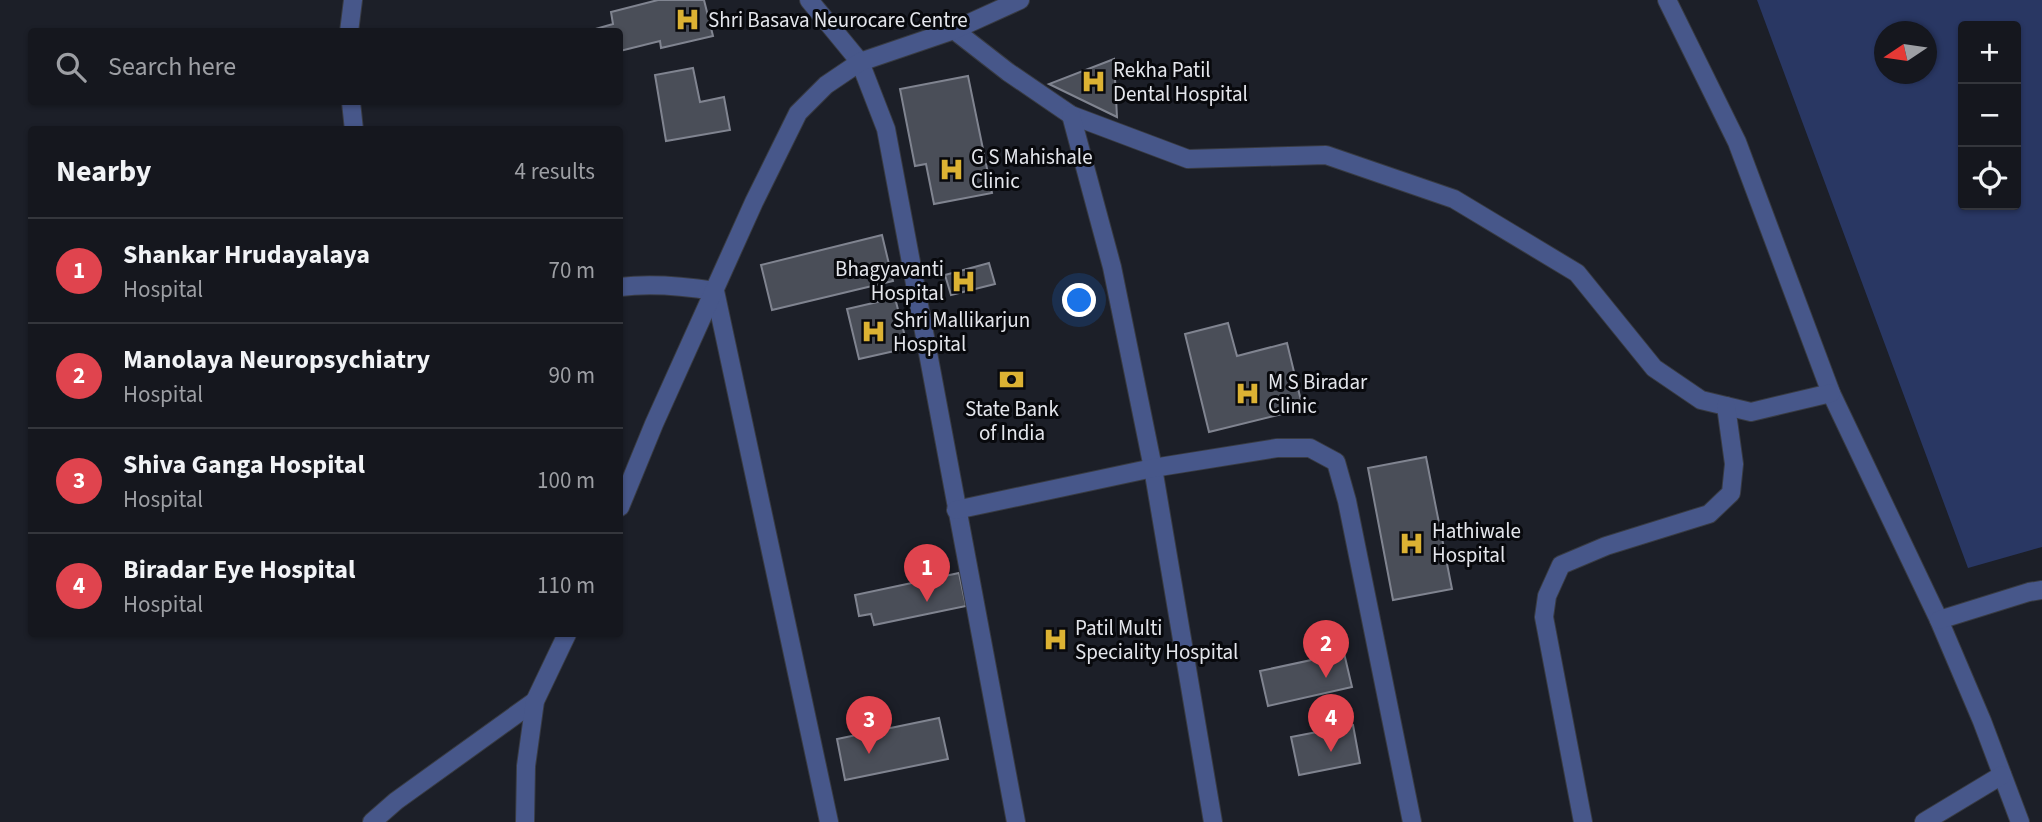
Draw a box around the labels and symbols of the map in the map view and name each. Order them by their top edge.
place label: Shri Basava Neurocare Centre [708,5,968,35]
hospital icon: Shri Basava Neurocare Centre [674,6,702,34]
north arrow [1874,21,1937,84]
place label: Rekha Patil Dental Hospital [1113,55,1248,109]
hospital icon: Rekha Patil Dental Hospital [1079,68,1107,96]
place label: G S Mahishale Clinic [971,142,1093,196]
hospital icon: G S Mahishale Clinic [937,155,965,183]
place label: Bhagyavanti Hospital [835,254,944,308]
hospital icon: Bhagyavanti Hospital [950,267,978,295]
your location [1062,283,1096,317]
place label: Shri Mallikarjun Hospital [893,305,1030,359]
hospital icon: Shri Mallikarjun Hospital [859,318,887,346]
bank icon: State Bank of India [998,366,1026,394]
place label: M S Biradar Clinic [1268,367,1368,421]
hospital icon: M S Biradar Clinic [1234,380,1262,408]
place label: State Bank of India [965,394,1060,448]
place label: Hathiwale Hospital [1432,516,1521,570]
hospital icon: Hathiwale Hospital [1398,529,1426,557]
pin: 1 [904,544,950,602]
place label: Patil Multi Speciality Hospital [1075,613,1238,667]
pin: 2 [1303,620,1349,678]
hospital icon: Patil Multi Speciality Hospital [1041,626,1069,654]
pin: 4 [1308,694,1354,752]
pin: 3 [846,696,892,754]

